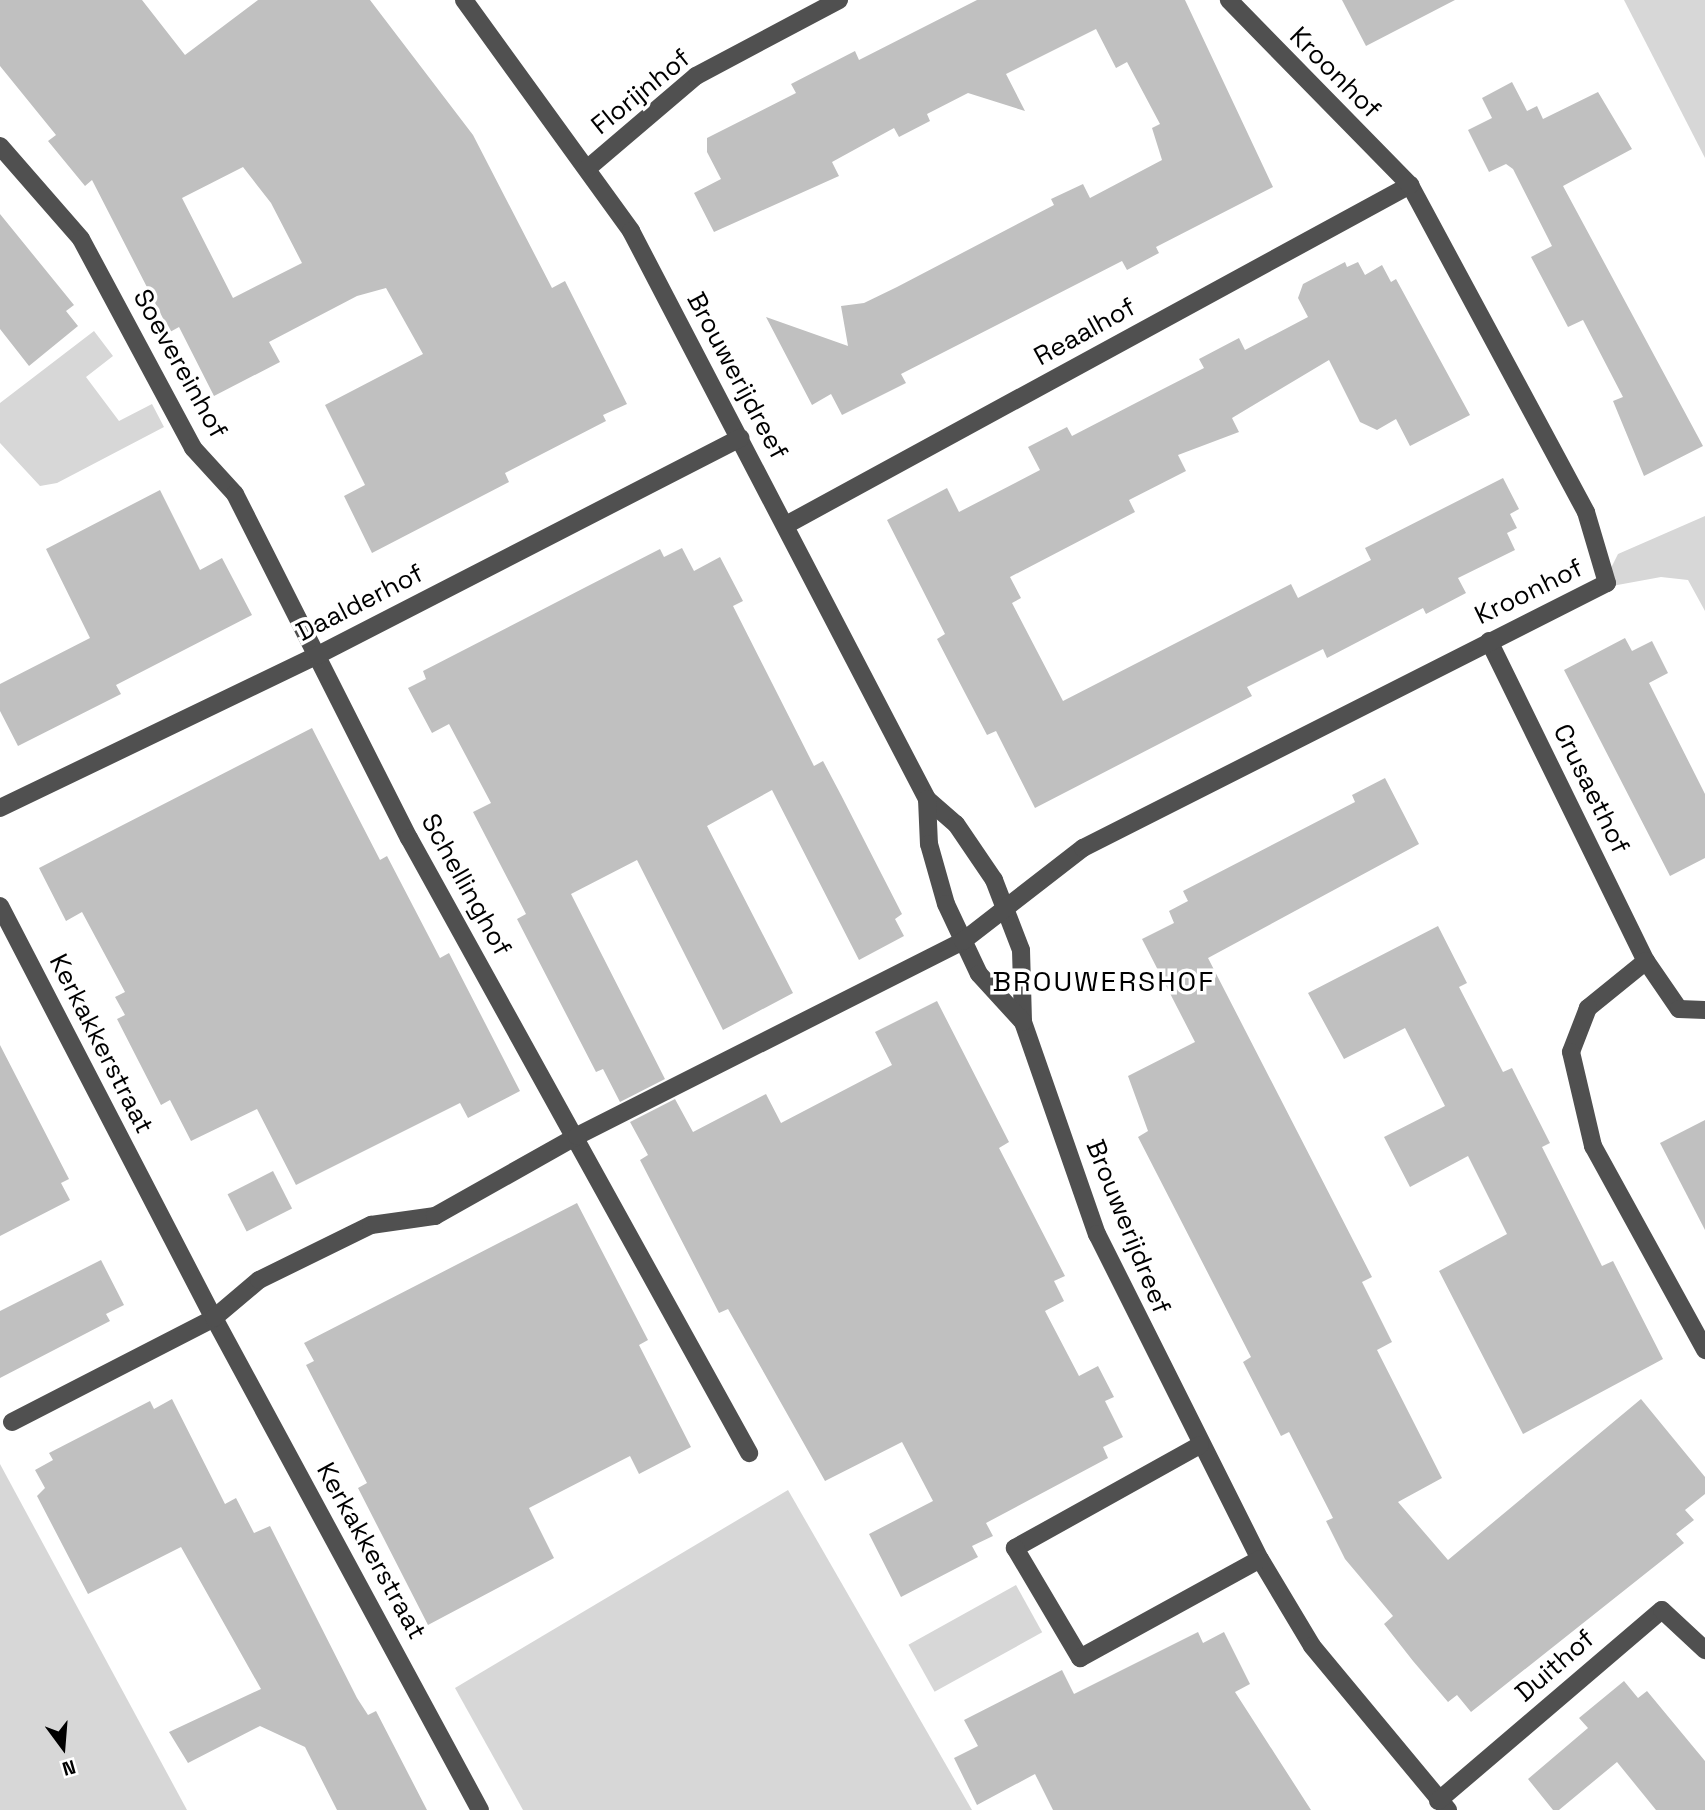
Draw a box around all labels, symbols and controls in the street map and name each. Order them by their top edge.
street label: Kroonhof [1283,21,1387,125]
street label: Florijnhof [585,43,697,141]
street label: Soevereinhof [126,284,234,444]
street label: Brouwerijdreef [680,287,794,465]
street label: Reaalhof [1029,291,1141,373]
street label: Kroonhof [1470,552,1588,632]
street label: Daalderhof [291,558,429,648]
street label: Crusaethof [1546,719,1636,859]
street label: Schellinghof [414,809,518,961]
street label: Kerkakkerstraat [42,949,160,1139]
district label: BROUWERSHOF [994,964,1214,998]
street label: Brouwerijdreef [1079,1135,1177,1319]
street label: Kerkakkerstraat [310,1457,432,1645]
street label: Duithof [1509,1623,1601,1709]
north arrow [28,1712,98,1782]
text: N [59,1754,78,1781]

